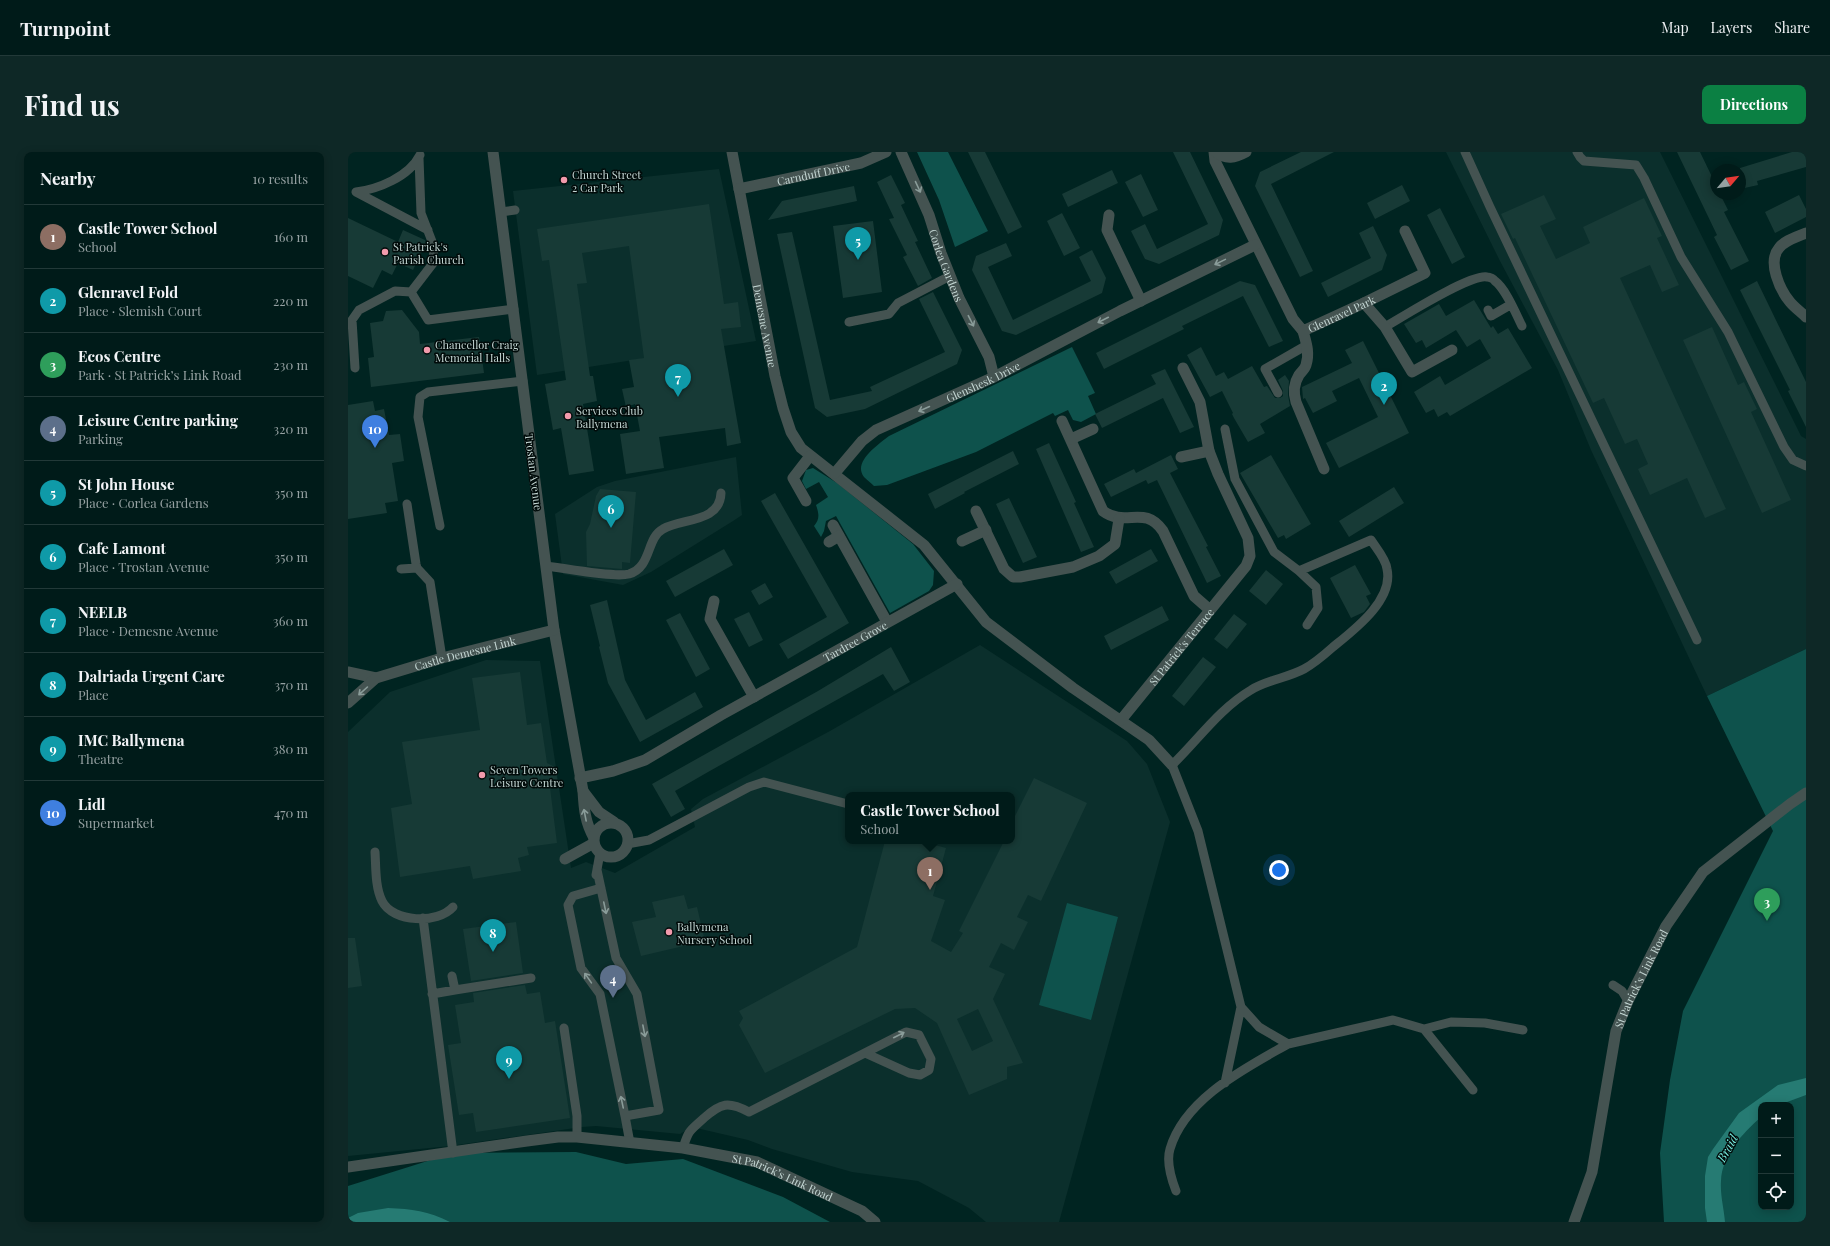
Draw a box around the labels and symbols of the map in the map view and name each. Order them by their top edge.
street label: Carnduff Drive [775,158,852,188]
north arrow [1710,164,1746,200]
place label: Church Street 2 Car Park [572,167,641,195]
marker: Church Street 2 Car Park [559,175,569,185]
one-way arrow [915,181,922,193]
pin: 5 [845,227,871,260]
street label: Corlea Gardens [926,227,967,304]
place label: St Patrick's Parish Church [393,239,465,267]
marker: St Patrick's Parish Church [380,247,390,257]
one-way arrow [1214,259,1226,267]
street label: Demesne Avenue [750,283,781,369]
street label: Glenravel Park [1305,291,1377,335]
one-way arrow [968,315,975,327]
one-way arrow [1097,317,1109,324]
place label: Chancellor Craig Memorial Halls [435,337,519,365]
marker: Chancellor Craig Memorial Halls [422,345,432,355]
street label: Glenshesk Drive [943,357,1023,405]
pin: 7 [665,364,691,397]
pin: 2 [1371,372,1397,405]
place label: Services Club Ballymena [576,403,643,431]
one-way arrow [918,405,930,413]
marker: Services Club Ballymena [563,411,573,421]
pin: 10 [362,415,388,448]
street label: Trostan Avenue [522,433,546,512]
pin: 6 [598,495,624,528]
street label: St Patrick's Terrace [1145,604,1217,688]
street label: Tardree Grove [820,617,890,665]
street label: Castle Demesne Link [412,632,517,673]
one-way arrow [358,686,368,696]
place label: Seven Towers Leisure Centre [490,762,564,790]
marker: Seven Towers Leisure Centre [477,770,487,780]
one-way arrow [581,809,589,822]
pin: 1 [917,857,943,890]
your location [1269,860,1289,880]
pin: 3 [1754,888,1780,921]
one-way arrow [601,901,609,914]
pin: 8 [480,919,506,952]
place label: Ballymena Nursery School [677,919,752,947]
street label: St Patrick’s Link Road [1610,926,1671,1030]
marker: Ballymena Nursery School [664,927,674,937]
pin: 4 [600,965,626,998]
one-way arrow [584,973,592,984]
one-way arrow [640,1024,648,1037]
one-way arrow [893,1031,905,1038]
pin: 9 [496,1046,522,1079]
one-way arrow [618,1096,626,1109]
water label: Braid [1713,1131,1741,1165]
street label: St Patrick’s Link Road [731,1150,836,1204]

